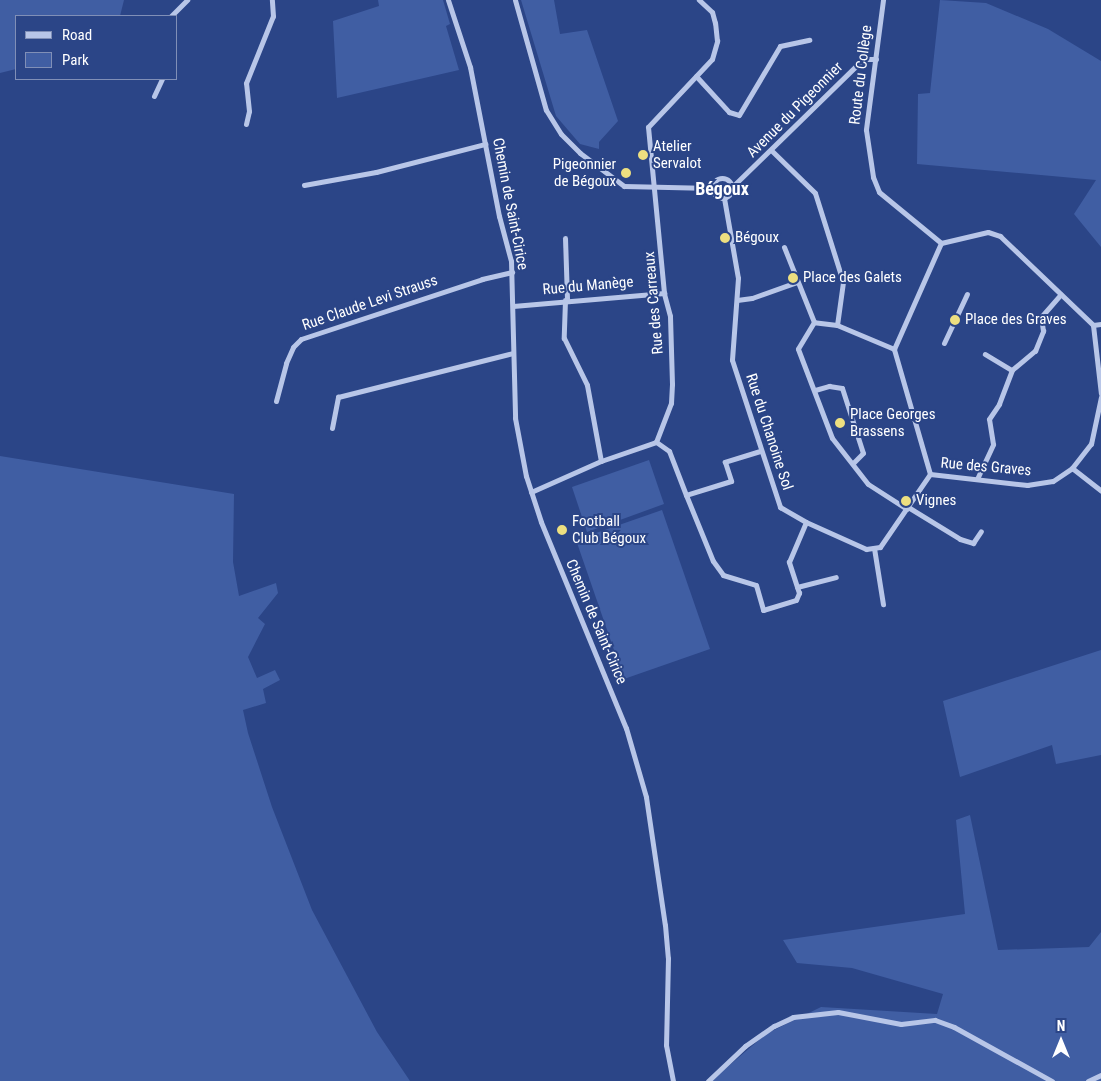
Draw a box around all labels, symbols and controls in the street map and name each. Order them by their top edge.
legend [15,15,178,80]
street label: Route du Collège [846,24,876,126]
text: Road [62,26,92,44]
text: Park [62,51,89,69]
street label: Avenue du Pigeonnier [743,58,847,162]
street label: Chemin de Saint-Cirice [488,137,532,271]
place label: Atelier Servalot [653,137,701,172]
marker: Atelier Servalot [637,149,649,161]
place label: Pigeonnier de Bégoux [553,155,616,190]
marker: Pigeonnier de Bégoux [620,167,632,179]
district label: Bégoux [695,178,749,200]
place label: Bégoux [735,229,779,247]
marker: Bégoux [719,232,731,244]
street label: Rue des Carreaux [641,251,667,355]
place label: Place des Galets [803,269,902,287]
street label: Rue Claude Levi Strauss [300,271,440,335]
marker: Place des Galets [787,272,799,284]
street label: Rue du Manège [542,273,634,299]
place label: Place des Graves [965,311,1067,329]
marker: Place des Graves [949,314,961,326]
street label: Rue du Chanoine Sol [742,371,796,493]
place label: Place Georges Brassens [850,405,935,440]
marker: Place Georges Brassens [834,417,846,429]
street label: Rue des Graves [940,454,1032,480]
place label: Vignes [916,492,956,510]
marker: Vignes [900,495,912,507]
place label: Football Club Bégoux [572,512,646,547]
marker: Football Club Bégoux [556,524,568,536]
street label: Chemin de Saint-Cirice [562,557,630,687]
north arrow [1036,1016,1086,1066]
text: N [1057,1018,1065,1034]

